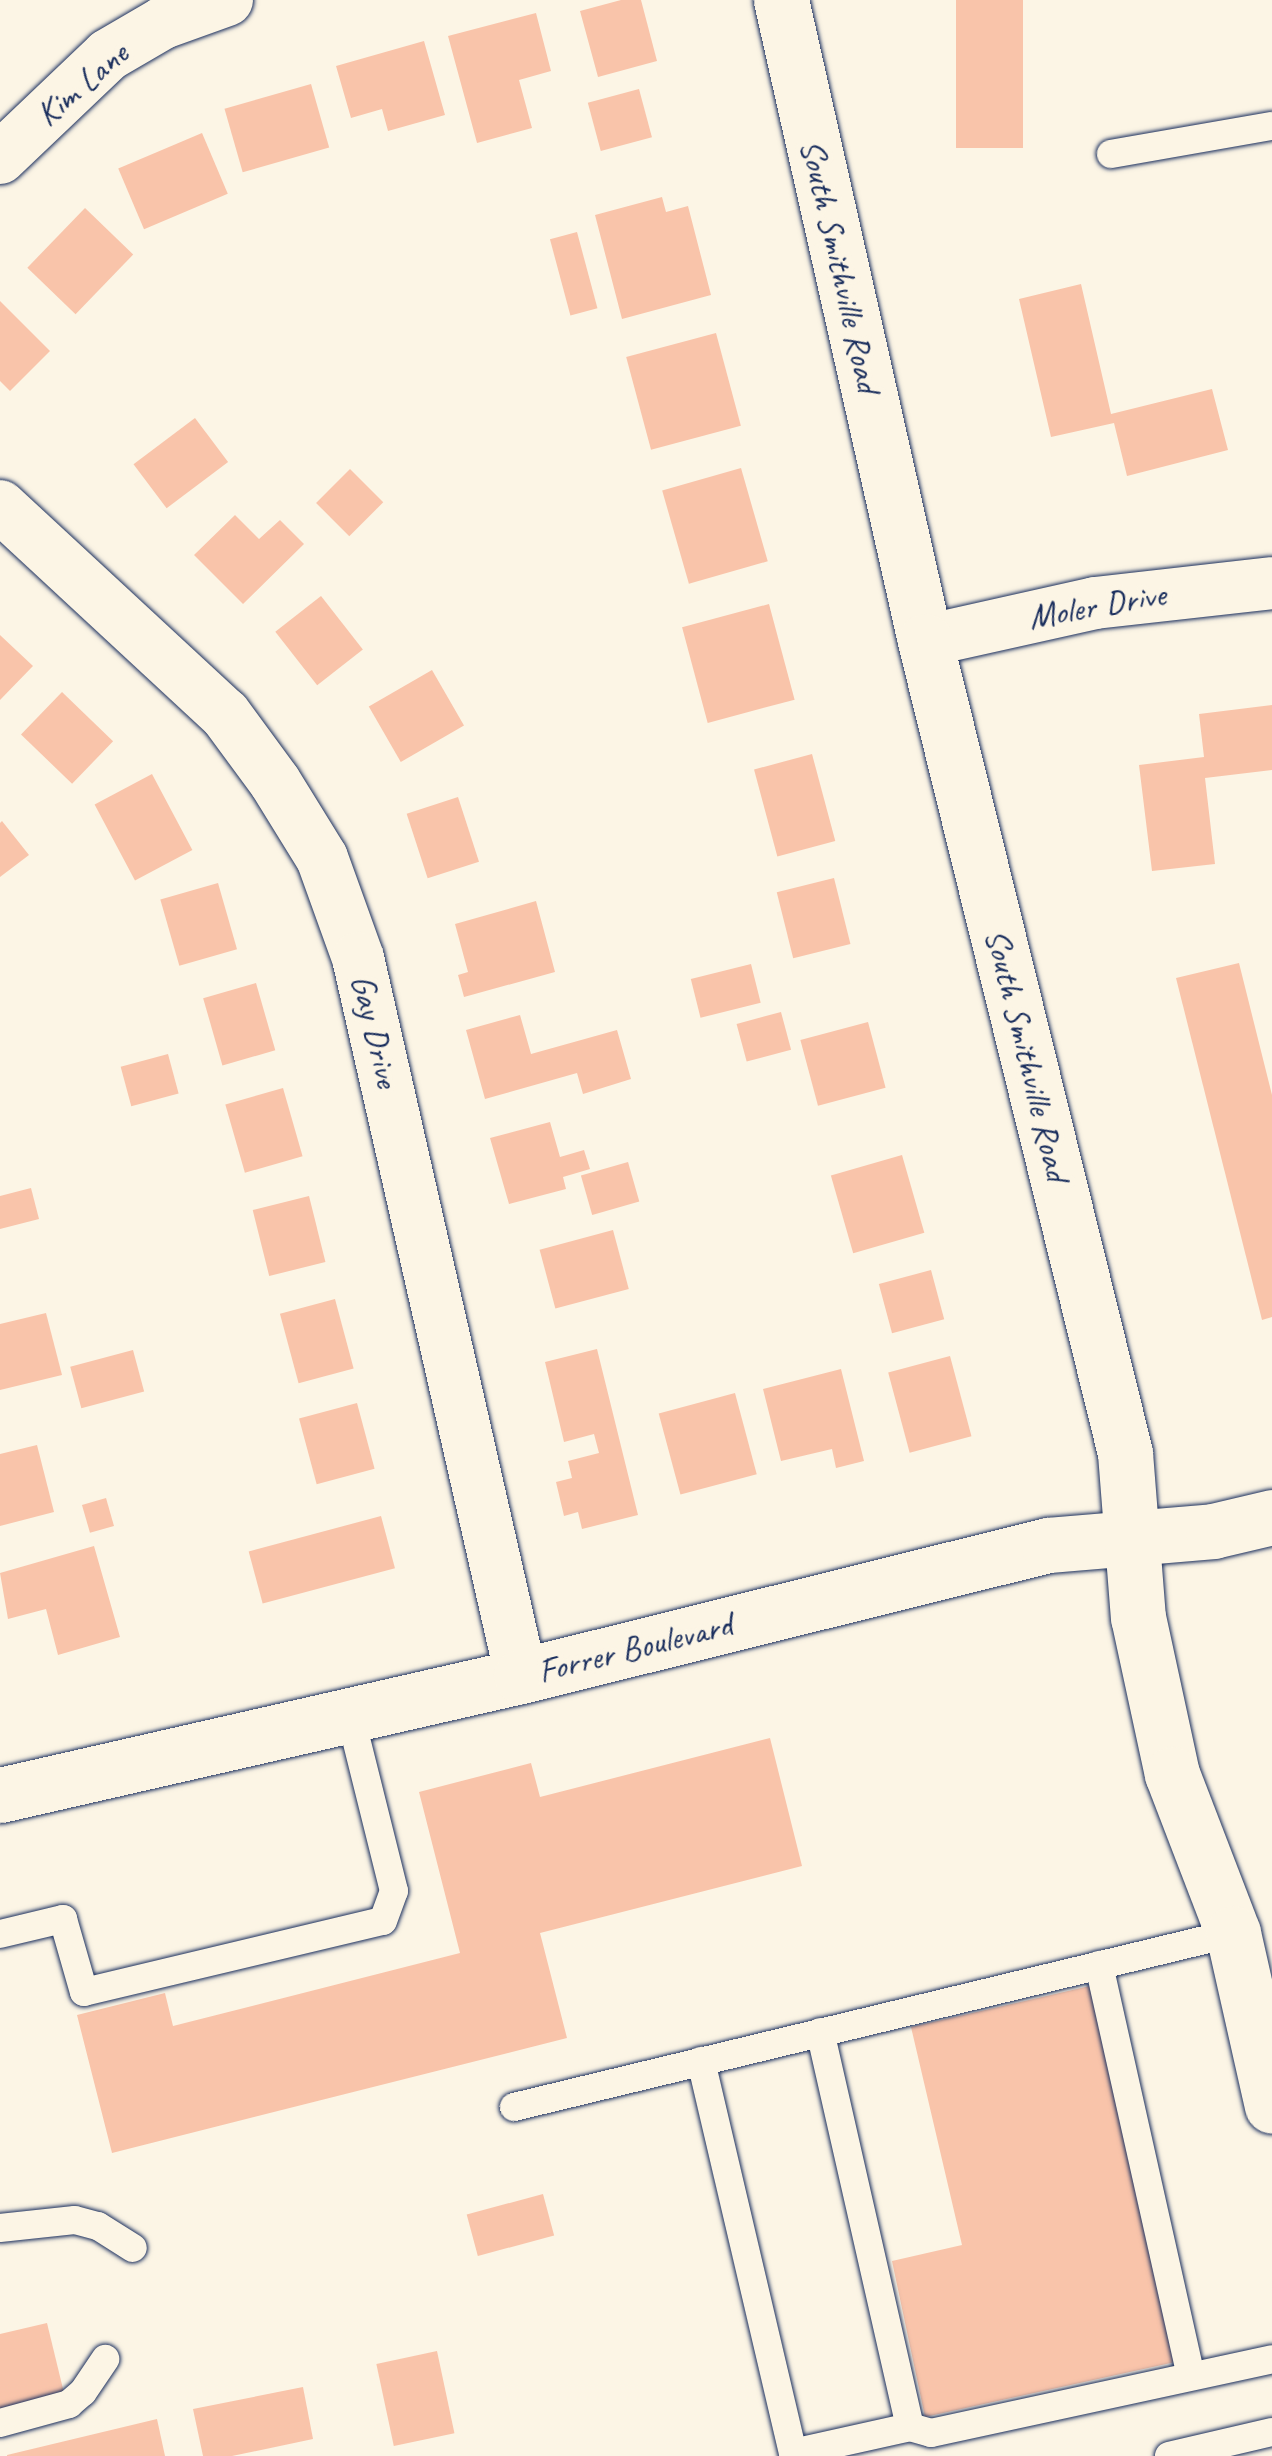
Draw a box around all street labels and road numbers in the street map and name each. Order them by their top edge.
street label: Kim Lane [26,33,138,135]
street label: South Smithville Road [791,136,889,396]
street label: Moler Drive [1025,573,1169,639]
street label: South Smithville Road [976,925,1078,1185]
street label: Gay Drive [342,970,408,1092]
street label: Forrer Boulevard [533,1604,737,1692]

